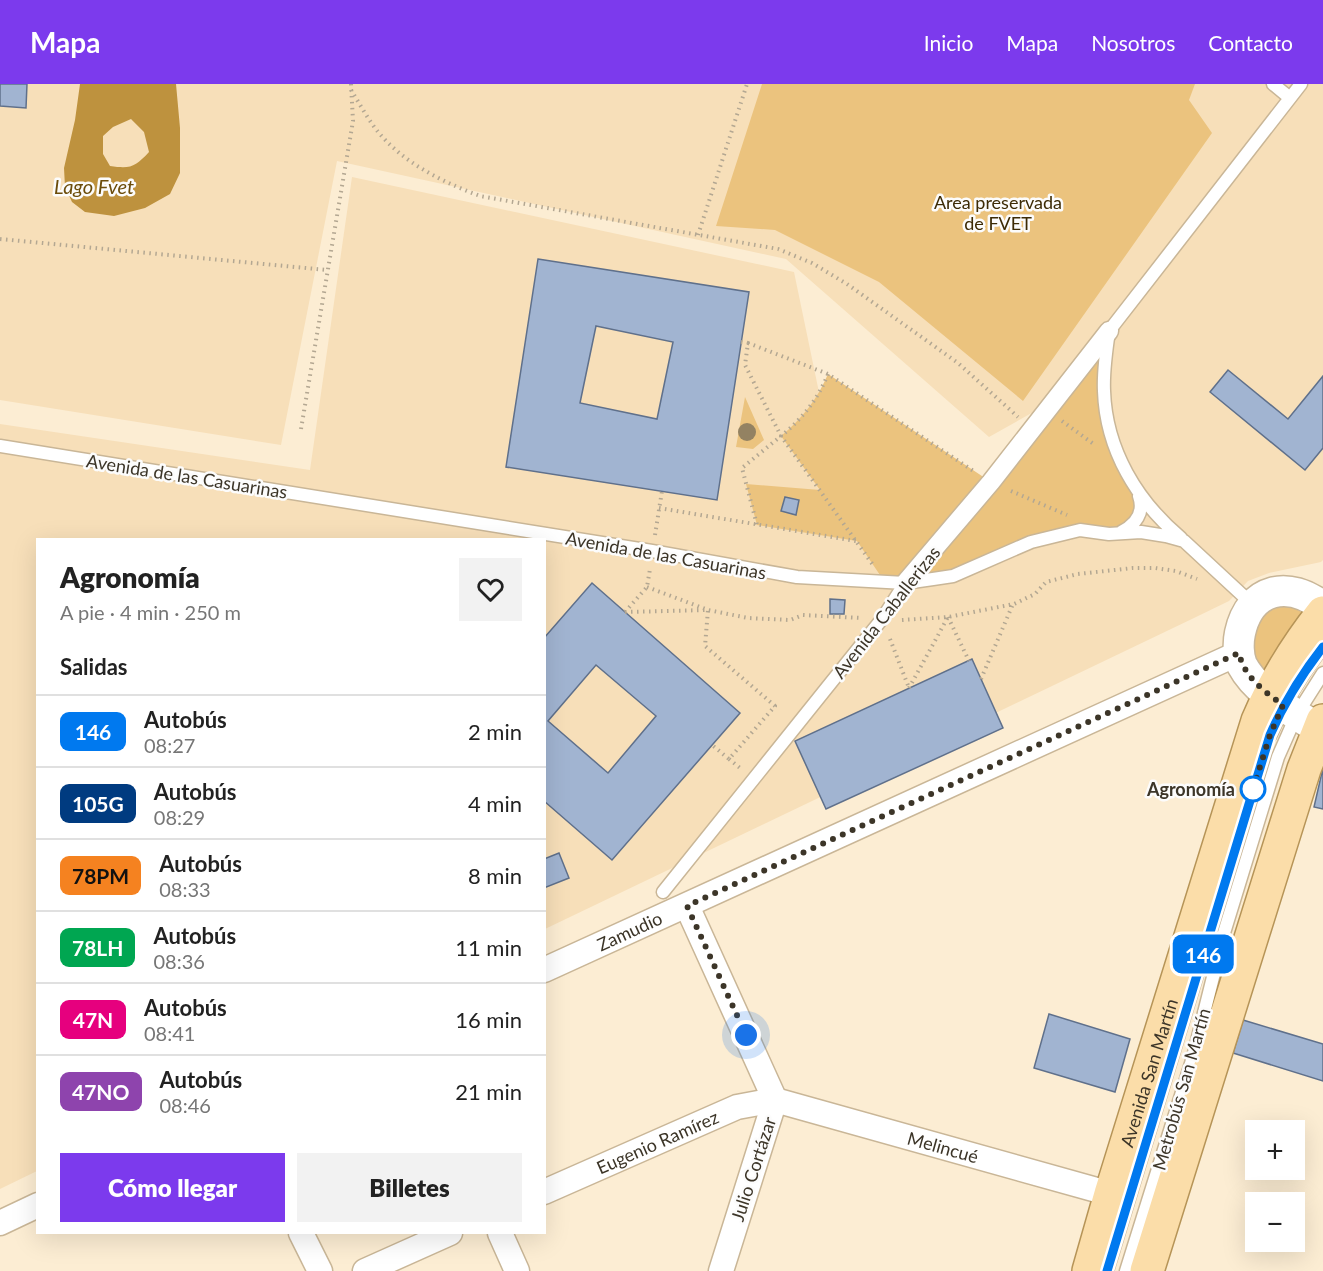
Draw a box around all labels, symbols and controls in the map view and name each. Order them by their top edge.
text: Mapa [30,25,100,59]
text: Inicio [924,30,973,55]
text: Mapa [1006,30,1058,55]
text: Nosotros [1091,30,1175,55]
text: Contacto [1208,30,1293,55]
water label: Lago Fvet [54,174,134,198]
park label: Area preservada de FVET [934,191,1062,234]
street label: Avenida de las Casuarinas [85,449,289,503]
street label: Avenida de las Casuarinas [564,527,768,584]
street label: Avenida Caballerizas [828,541,945,683]
button: heart [459,558,522,621]
text: Agronomía [60,560,200,594]
text: A pie · 4 min · 250 m [60,600,241,624]
text: Salidas [60,653,127,680]
text: Autobús [144,706,227,733]
text: 2 min [468,718,522,745]
text: 146 [75,719,111,744]
text: 08:27 [144,733,195,757]
marker: Agronomía [1240,776,1266,802]
text: Autobús [154,778,237,805]
place label: Agronomía [1146,778,1235,800]
text: 4 min [468,790,522,817]
text: 105G [72,791,124,816]
text: 08:29 [154,805,205,829]
text: Autobús [159,850,242,877]
text: 8 min [468,862,522,889]
text: 78PM [72,863,129,888]
text: 08:33 [159,877,211,901]
street label: Zamudio [593,907,666,955]
text: Autobús [153,922,236,949]
text: 11 min [455,934,522,961]
line badge: 146 [1168,934,1238,974]
text: 78LH [72,935,123,960]
text: 146 [1185,942,1221,967]
text: 08:36 [153,949,205,973]
text: Autobús [144,994,227,1021]
street label: Avenida San Martín [1115,996,1182,1150]
street label: Metrobús San Martín [1147,1005,1215,1173]
text: 16 min [455,1006,522,1033]
text: 47N [73,1007,113,1032]
your location [731,1020,761,1050]
text: 08:41 [144,1021,195,1045]
text: Autobús [160,1066,242,1093]
text: 21 min [455,1078,522,1105]
text: 47NO [72,1079,130,1104]
text: 08:46 [160,1093,211,1117]
street label: Eugenio Ramírez [593,1106,722,1179]
street label: Julio Cortázar [726,1114,780,1224]
map controls [1245,1120,1305,1252]
button: + [1245,1120,1305,1180]
street label: Melincué [905,1127,981,1167]
button: Cómo llegar [60,1153,285,1222]
button: Billetes [297,1153,522,1222]
button: − [1245,1192,1305,1252]

